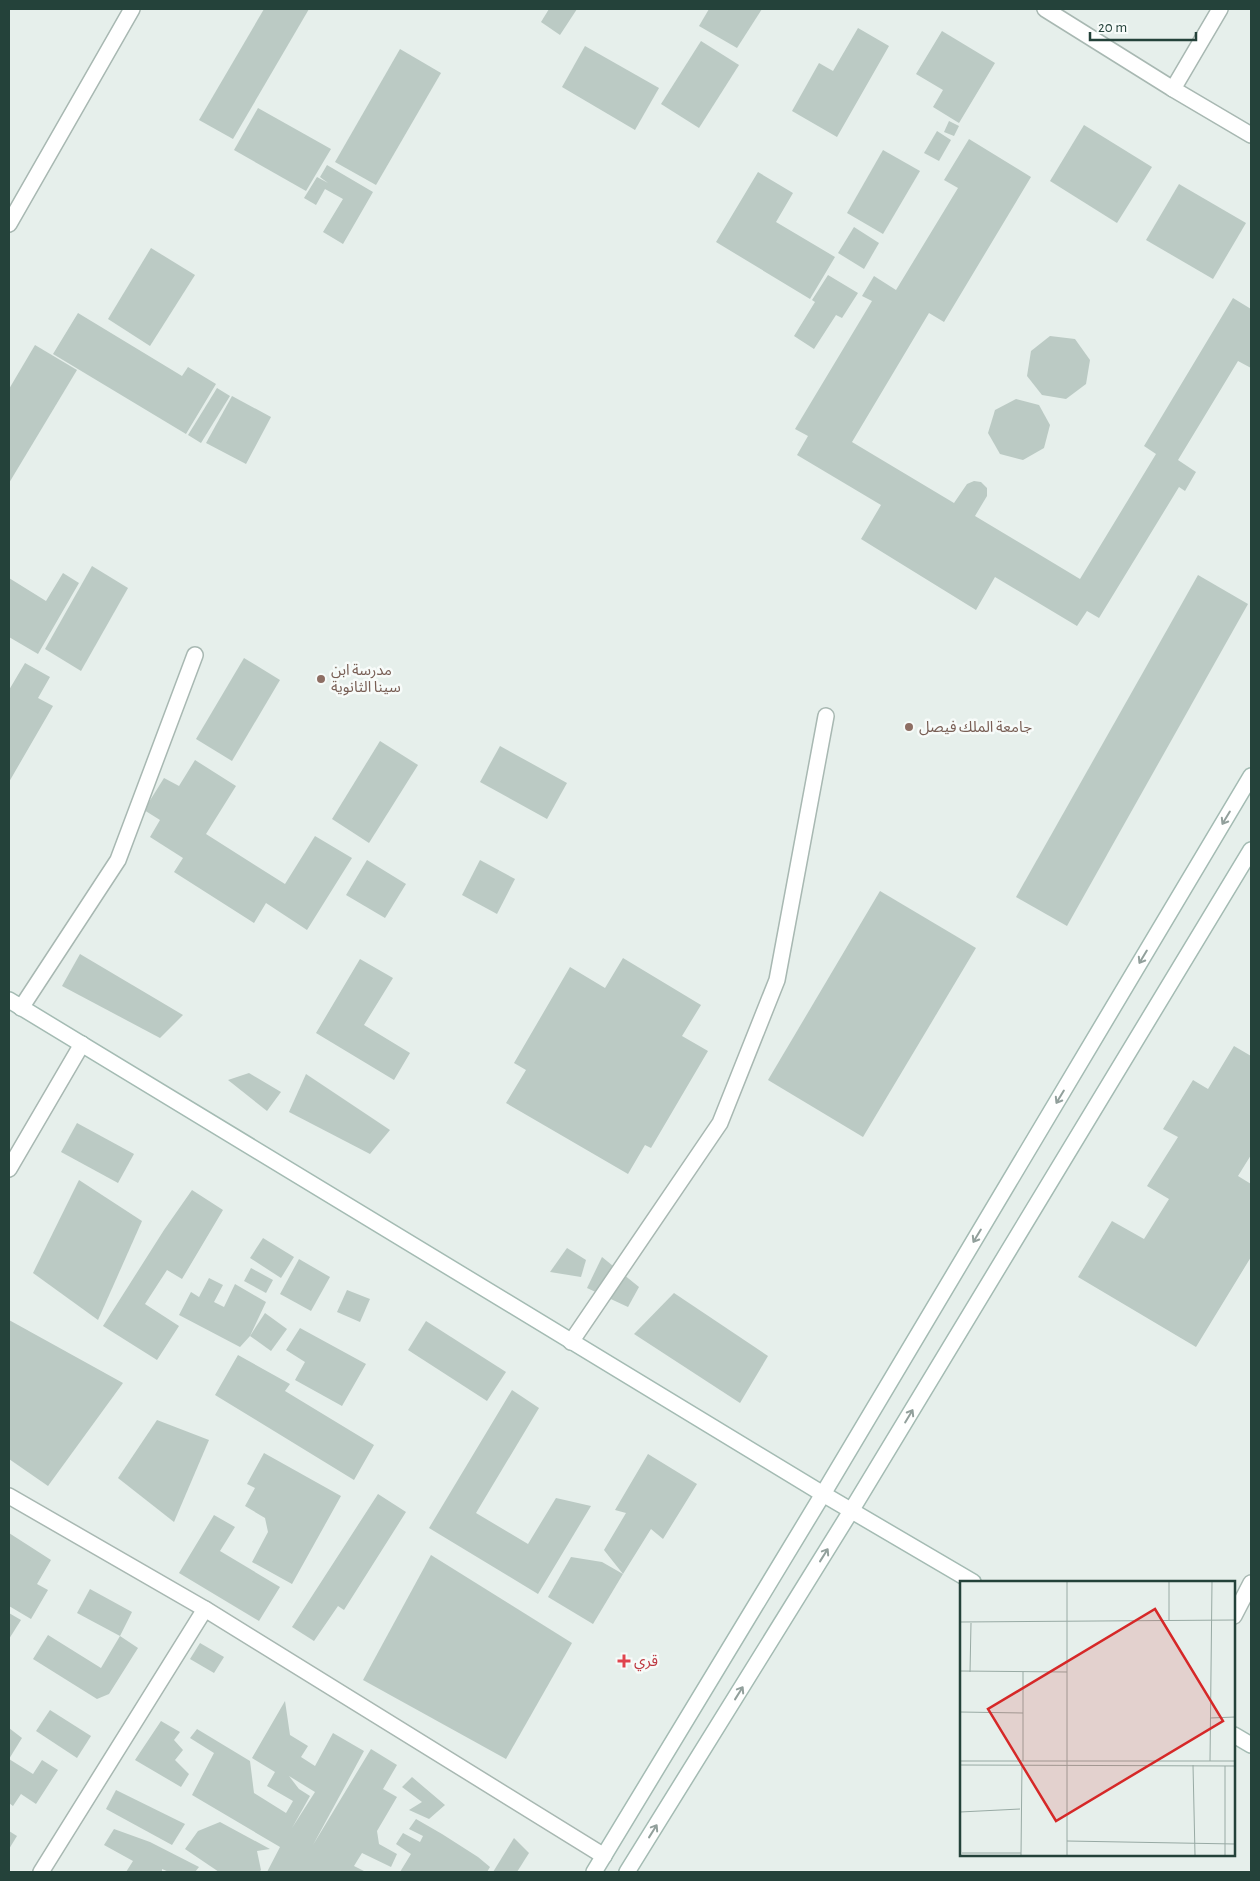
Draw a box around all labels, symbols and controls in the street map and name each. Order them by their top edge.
scale bar [1090,10,1196,42]
text: 20 m [1098,20,1127,35]
place label: مدرسة ابن سينا الثانوية [331,663,401,696]
marker: مدرسة ابن سينا الثانوية [315,673,327,685]
place label: جامعة الملك فيصل [919,720,1032,736]
marker: جامعة الملك فيصل [903,721,915,733]
one-way arrow [1221,810,1231,824]
one-way arrow [1138,950,1148,964]
one-way arrow [1054,1089,1064,1103]
one-way arrow [971,1229,981,1243]
one-way arrow [904,1409,914,1423]
one-way arrow [820,1548,830,1562]
inset map [960,1581,1235,1856]
place label: قري [634,1654,658,1672]
marker: قري [618,1655,630,1667]
one-way arrow [734,1686,744,1700]
one-way arrow [648,1824,658,1838]

